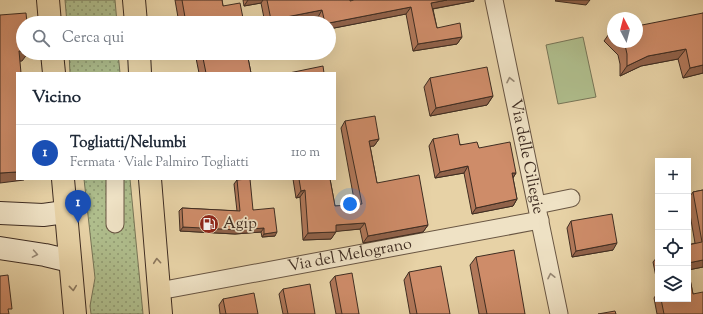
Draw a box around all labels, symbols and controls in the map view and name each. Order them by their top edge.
north arrow [607,12,643,48]
search box [16,16,336,60]
icon: search [30,27,52,49]
text: Cerca qui [62,28,124,49]
one-way arrow [507,77,515,83]
text: Vicino [32,86,81,110]
street label: Via delle Ciliegie [503,97,550,216]
text: Togliatti/Nelumbi [70,133,186,154]
text: 1 [43,144,47,162]
text: 110 m [291,144,320,162]
text: Fermata · Viale Palmiro Togliatti [70,154,249,172]
map controls [655,158,691,302]
button: + [655,158,691,194]
pin: 1 [65,190,91,223]
your location [340,194,360,214]
button: − [655,194,691,230]
fuel station icon: Agip [198,213,220,235]
place label: Agip [223,213,257,236]
button: locate [655,230,691,266]
street label: Via del Melograno [286,233,414,278]
one-way arrow [32,249,38,258]
one-way arrow [152,258,161,264]
button: layers [655,266,691,302]
one-way arrow [548,273,556,279]
one-way arrow [68,284,77,291]

